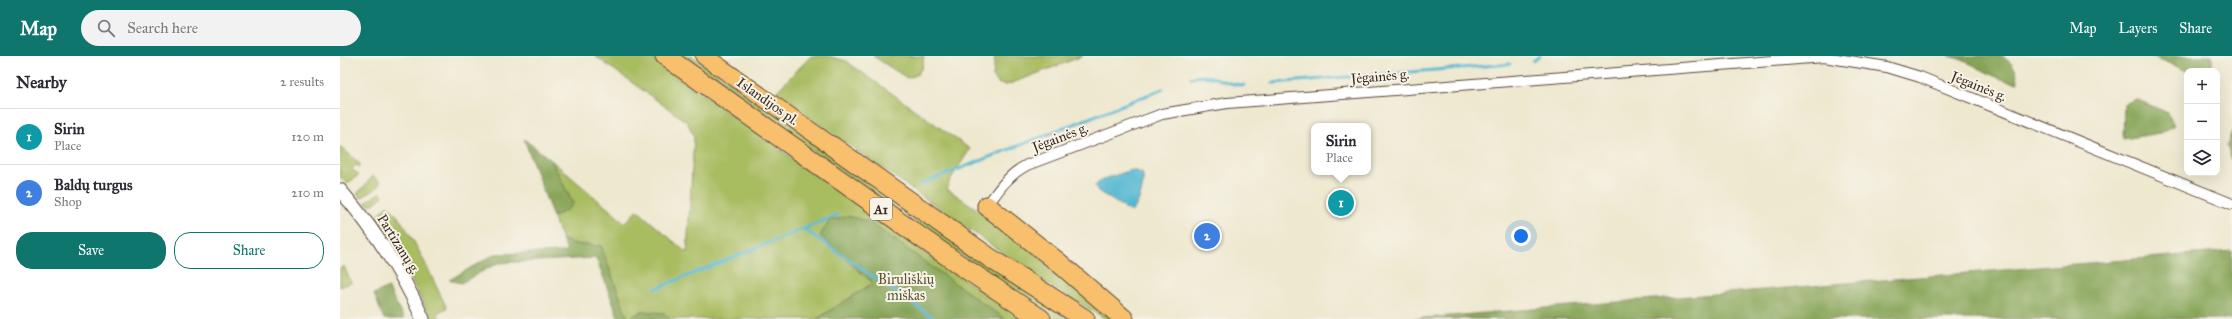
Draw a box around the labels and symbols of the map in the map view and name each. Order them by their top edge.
street label: Jėgainės g. [1348,65,1410,89]
street label: Jėgainės g. [1946,67,2009,106]
street label: Islandijos pl. [734,74,802,129]
street label: Jėgainės g. [1028,119,1091,158]
pin: 1 [1328,188,1354,218]
road number: A1 [870,198,892,220]
street label: Partizanų g. [373,211,424,277]
pin: 2 [1194,221,1220,251]
your location [1511,226,1531,246]
park label: Biruliškių miškas [878,271,935,304]

